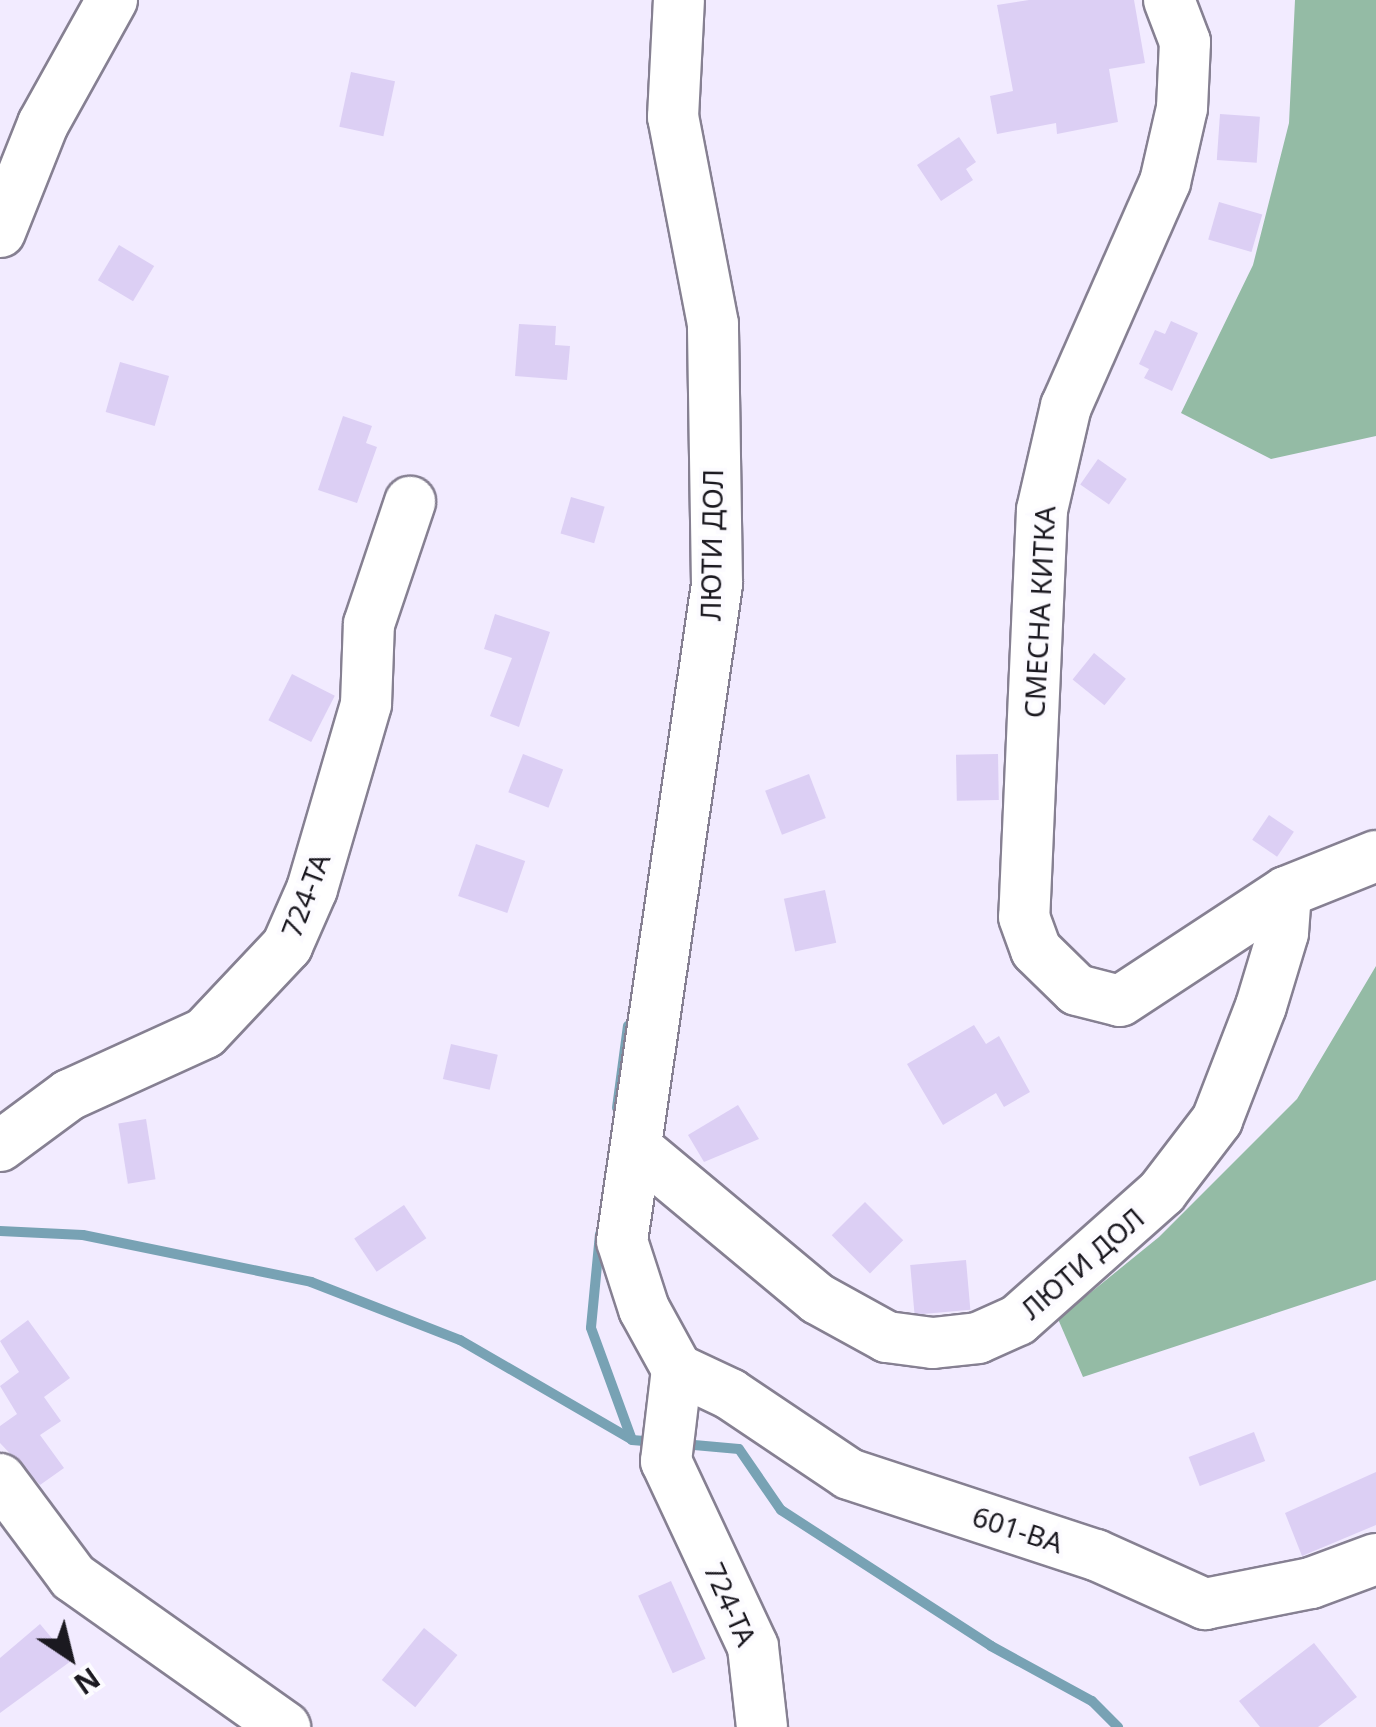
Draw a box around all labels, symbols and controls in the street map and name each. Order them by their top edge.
street label: ЛЮТИ ДОЛ [693,469,729,621]
street label: СМЕСНА КИТКА [1017,505,1061,719]
street label: 724-ТА [274,848,336,942]
street label: ЛЮТИ ДОЛ [1014,1200,1150,1326]
street label: 601-ВА [969,1499,1067,1559]
street label: 724-ТА [698,1557,764,1651]
north arrow [20,1607,120,1707]
text: N [67,1659,107,1704]

